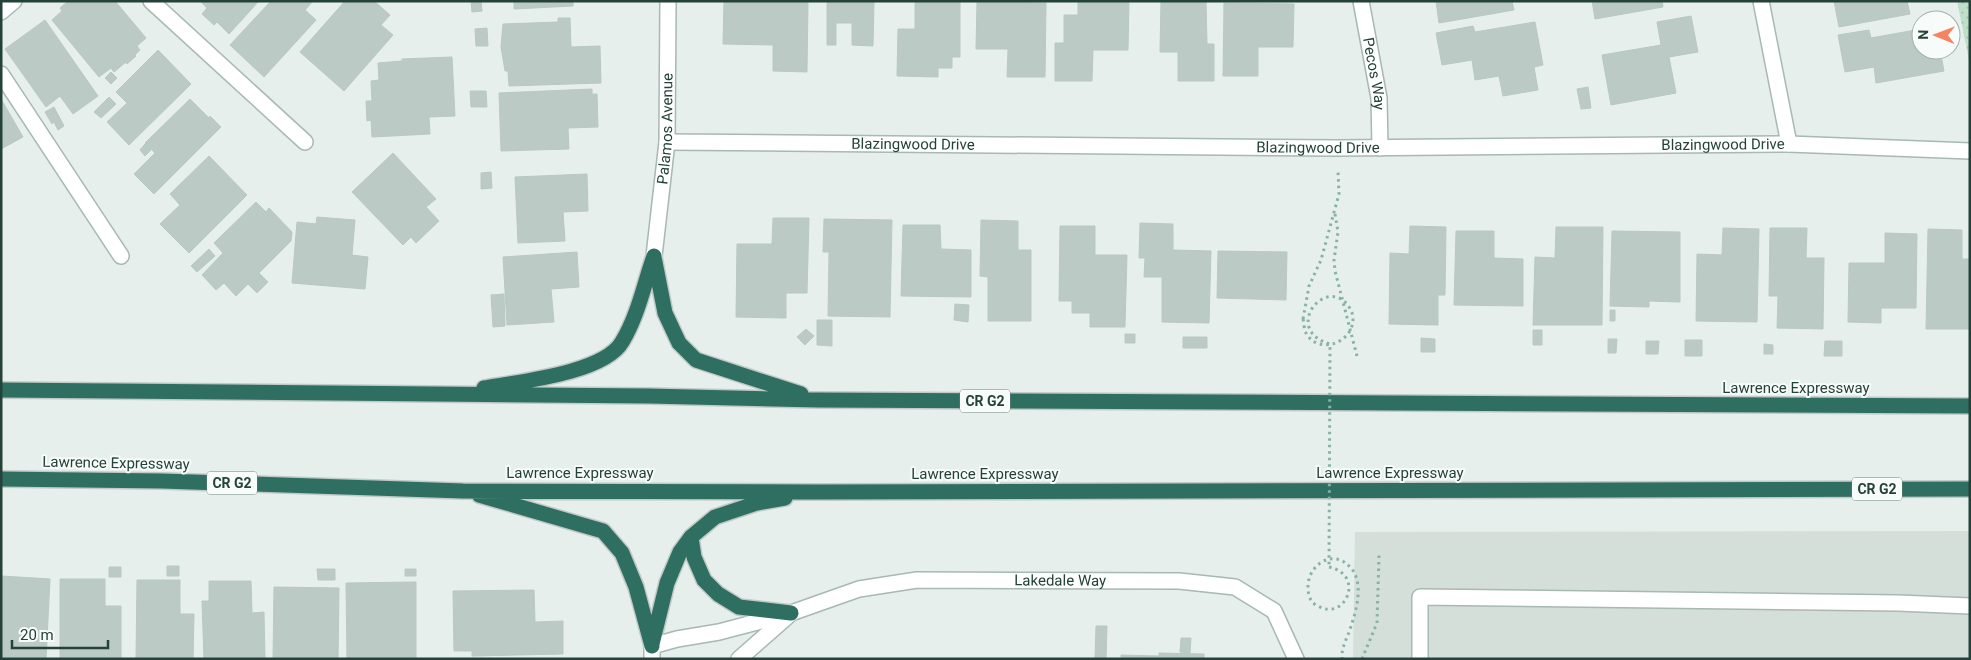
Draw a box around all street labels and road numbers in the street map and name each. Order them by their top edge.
street label: Pecos Way [1359,36,1388,110]
street label: Palamos Avenue [653,73,676,185]
street label: Blazingwood Drive [851,135,975,154]
street label: Blazingwood Drive [1661,135,1785,154]
street label: Blazingwood Drive [1256,138,1380,157]
street label: Lawrence Expressway [1722,379,1870,397]
road number: CR G2 [960,390,1010,412]
street label: Lawrence Expressway [42,453,190,473]
street label: Lawrence Expressway [506,464,654,482]
street label: Lawrence Expressway [1316,464,1464,482]
street label: Lawrence Expressway [911,465,1059,483]
road number: CR G2 [207,472,257,494]
road number: CR G2 [1852,478,1902,500]
street label: Lakedale Way [1014,571,1106,590]

